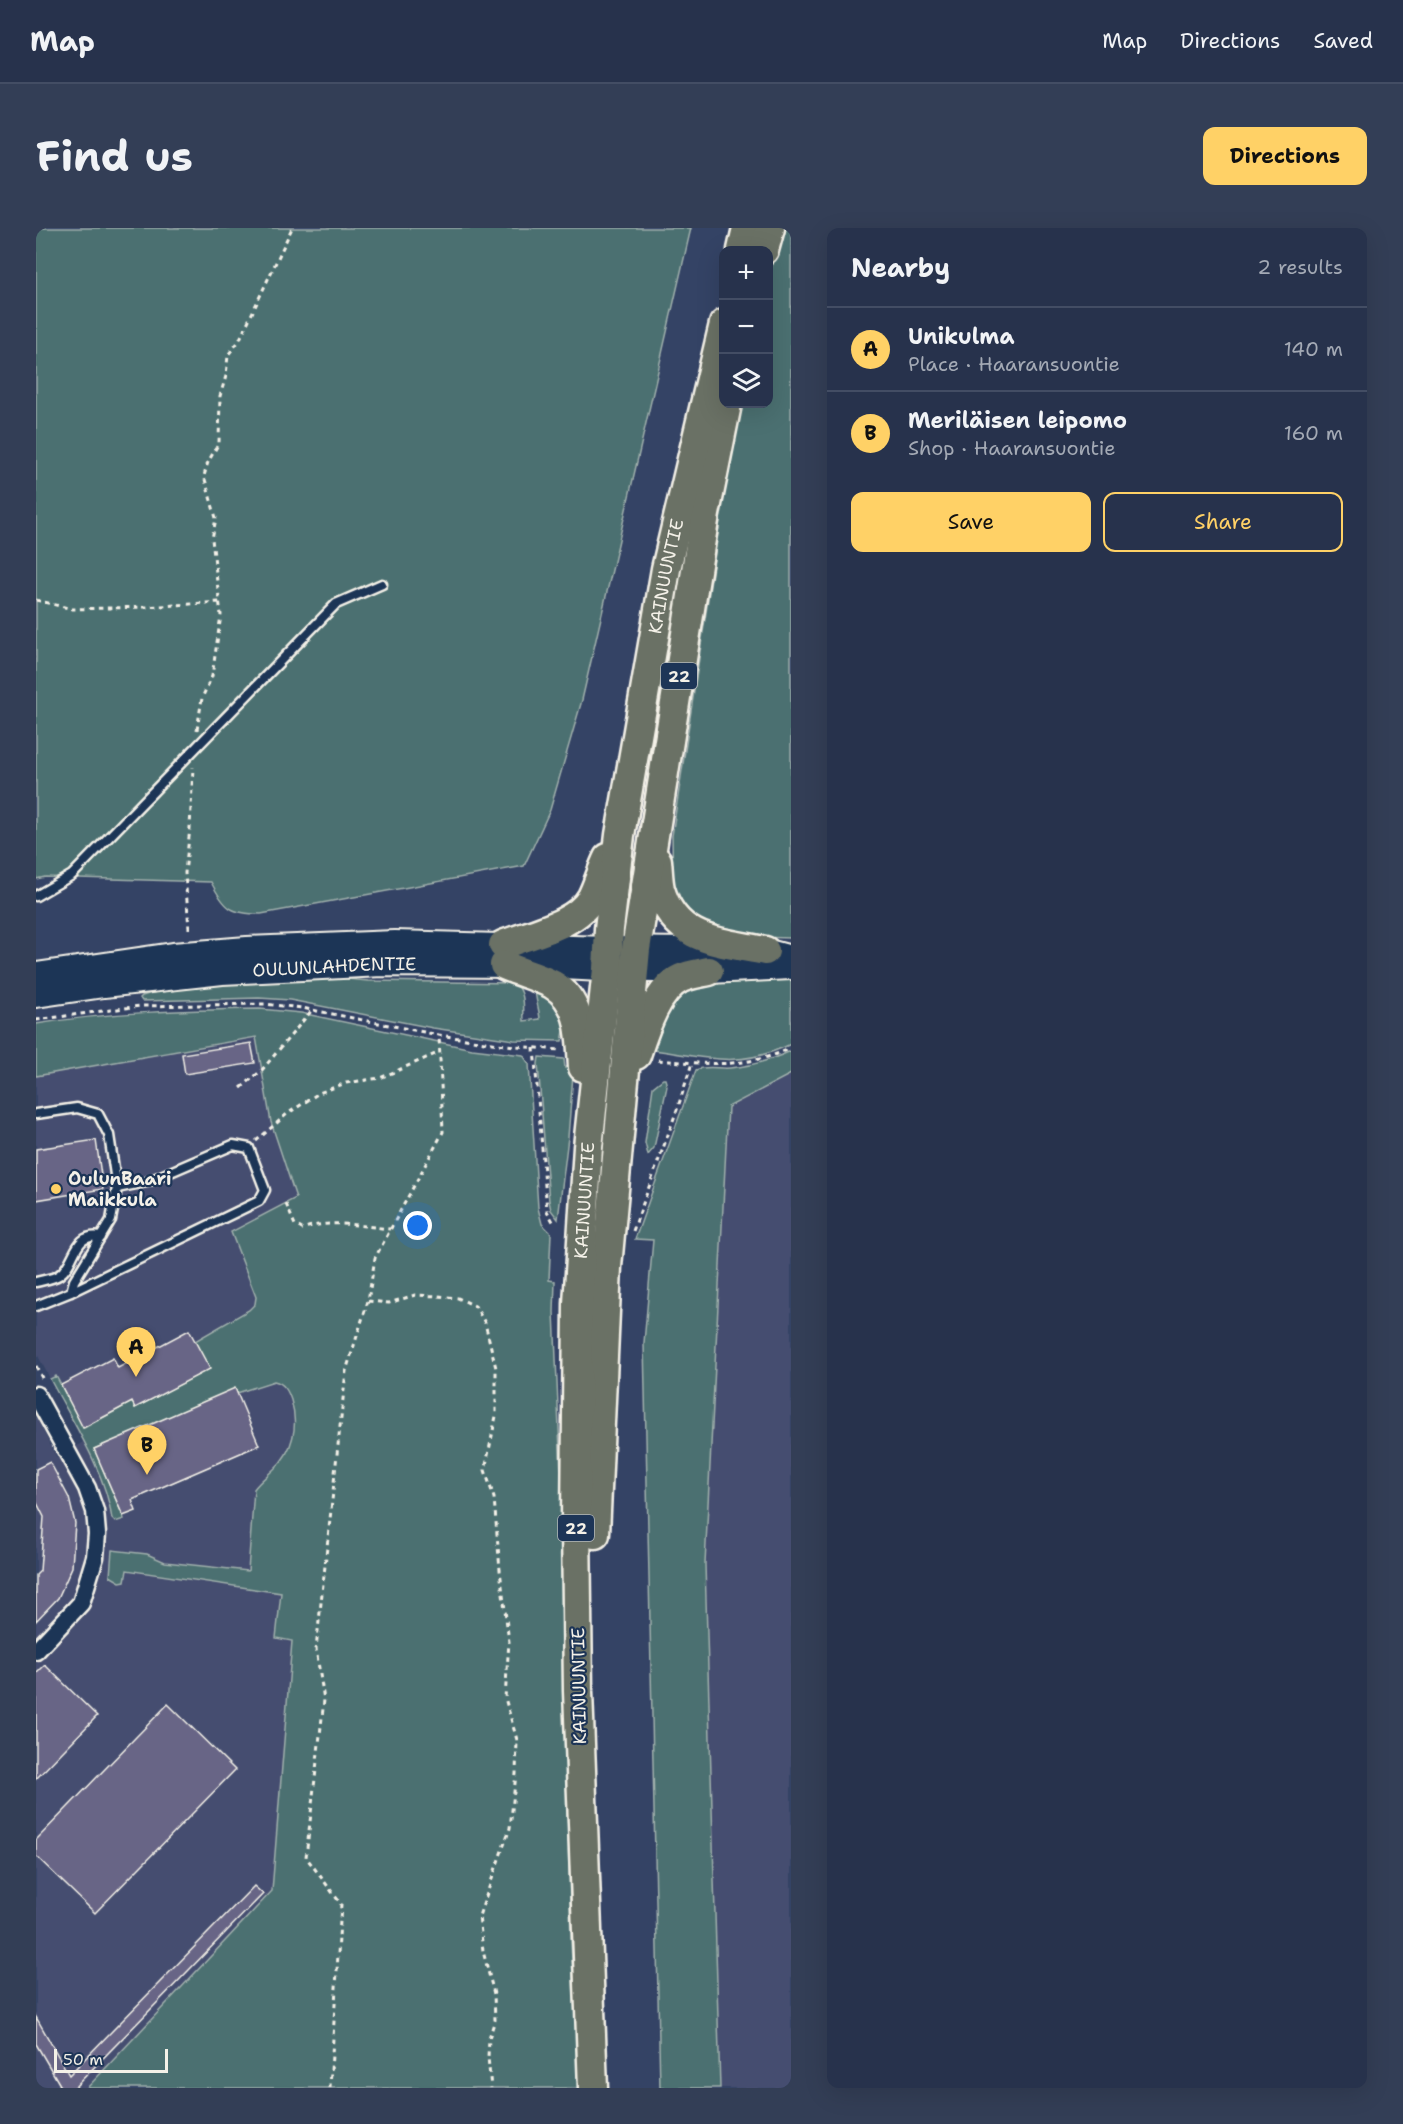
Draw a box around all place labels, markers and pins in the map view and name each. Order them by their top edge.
place label: OulunBaari Maikkula [68,1167,171,1212]
marker: OulunBaari Maikkula [49,1182,63,1196]
pin: A [116,1328,156,1377]
pin: B [128,1426,166,1475]

